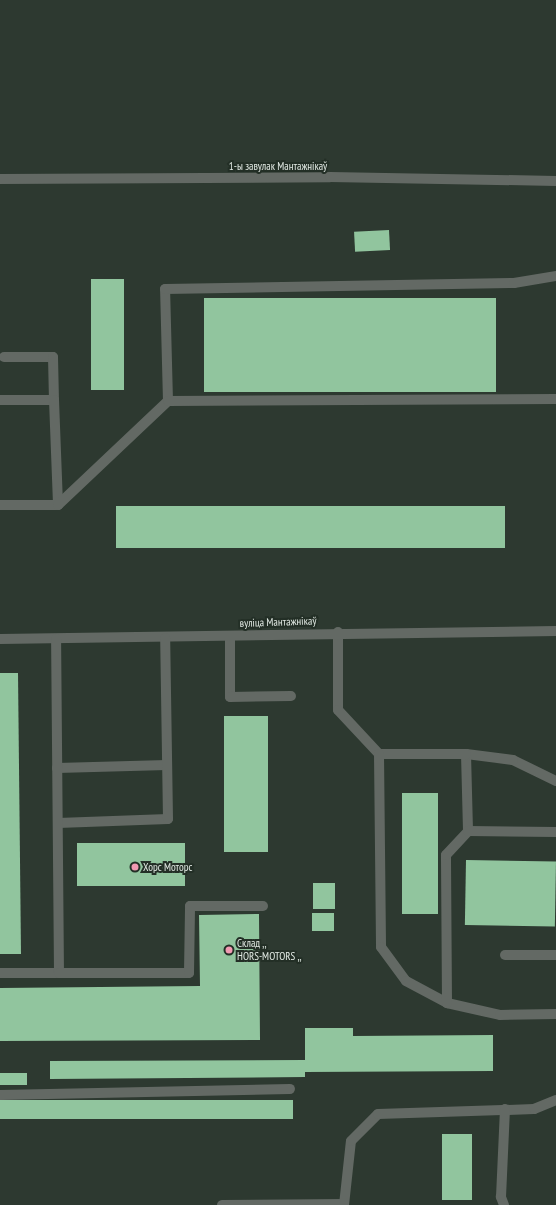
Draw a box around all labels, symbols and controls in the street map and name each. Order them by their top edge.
street label: 1-ы завулак Мантажнікаў [229,159,327,173]
street label: вуліца Мантажнікаў [239,614,317,630]
place label: Хорс Моторс [143,860,192,874]
marker: Хорс Моторс [130,862,140,872]
place label: Склад ,, HORS-MOTORS ,, [237,937,302,963]
marker: Склад ,, HORS-MOTORS ,, [224,945,234,955]

